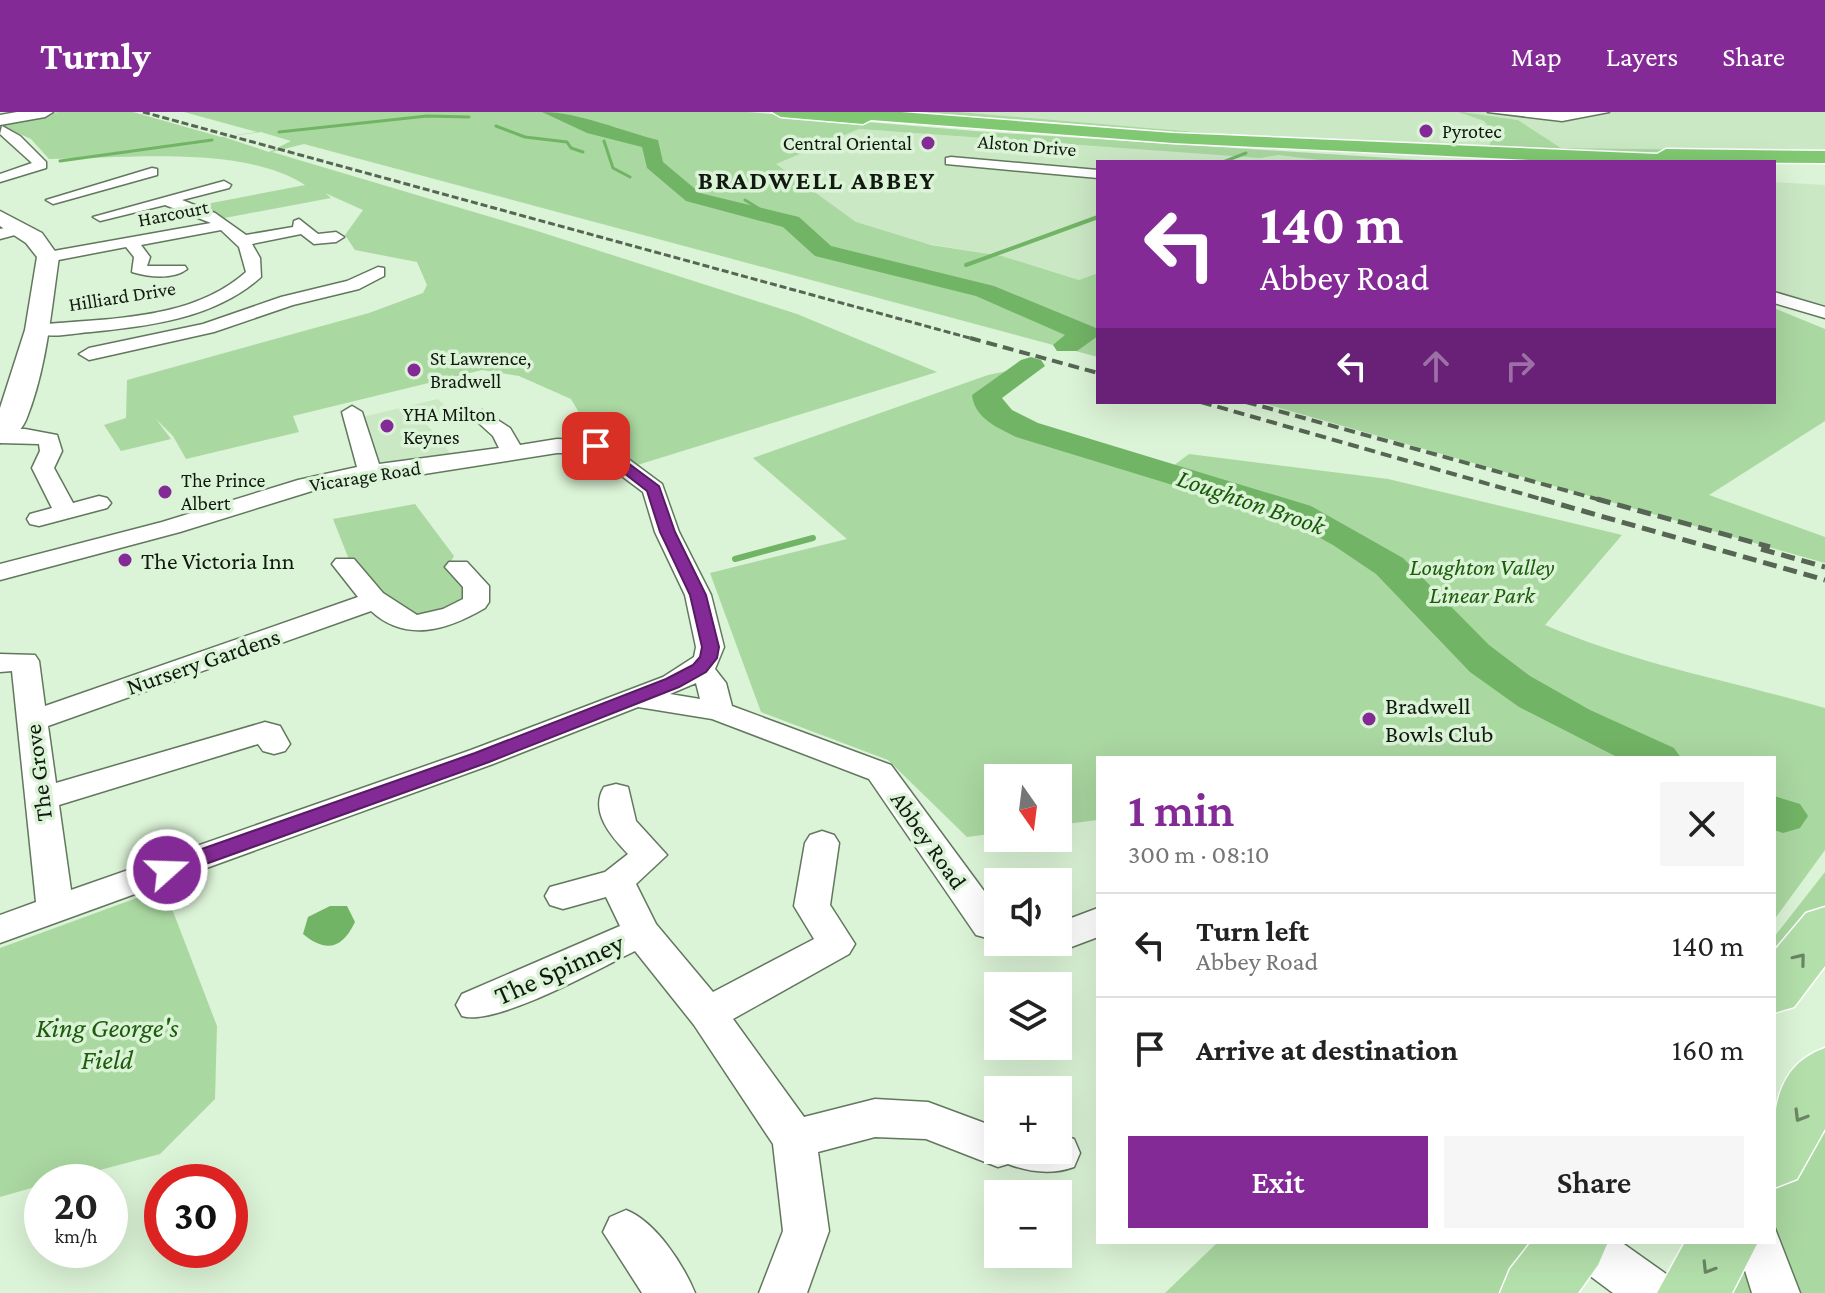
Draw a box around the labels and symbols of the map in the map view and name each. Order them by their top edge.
place label: Pyrotec [1442,120,1502,143]
marker: Pyrotec [1417,122,1435,140]
street label: Alston Drive [977,130,1077,160]
place label: Central Oriental [783,132,912,154]
marker: Central Oriental [919,134,937,152]
district label: BRADWELL ABBEY [698,166,936,195]
street label: Harcourt [136,195,211,231]
street label: Hilliard Drive [67,277,177,315]
place label: St Lawrence, Bradwell [430,347,531,392]
marker: St Lawrence, Bradwell [405,361,423,379]
place label: YHA Milton Keynes [403,403,496,449]
pin [562,412,630,480]
marker: YHA Milton Keynes [378,417,396,435]
street label: Vicarage Road [308,456,423,497]
water label: Loughton Brook [1173,463,1330,541]
place label: The Prince Albert [181,469,265,514]
marker: The Prince Albert [156,483,174,501]
place label: The Victoria Inn [141,547,295,574]
marker: The Victoria Inn [116,551,134,569]
park label: Loughton Valley Linear Park [1409,553,1555,608]
street label: Nursery Gardens [123,622,283,700]
place label: Bradwell Bowls Club [1385,692,1493,747]
marker: Bradwell Bowls Club [1360,710,1378,728]
street label: The Grove [19,723,57,823]
north arrow [984,764,1072,852]
street label: Abbey Road [886,786,973,894]
position arrow [125,828,209,912]
street label: The Spinney [490,926,629,1011]
one-way arrow [1790,953,1804,968]
park label: King George's Field [36,1012,179,1075]
one-way arrow [1794,1107,1809,1122]
speed limit sign: 30 [144,1164,248,1268]
one-way arrow [1702,1259,1717,1273]

